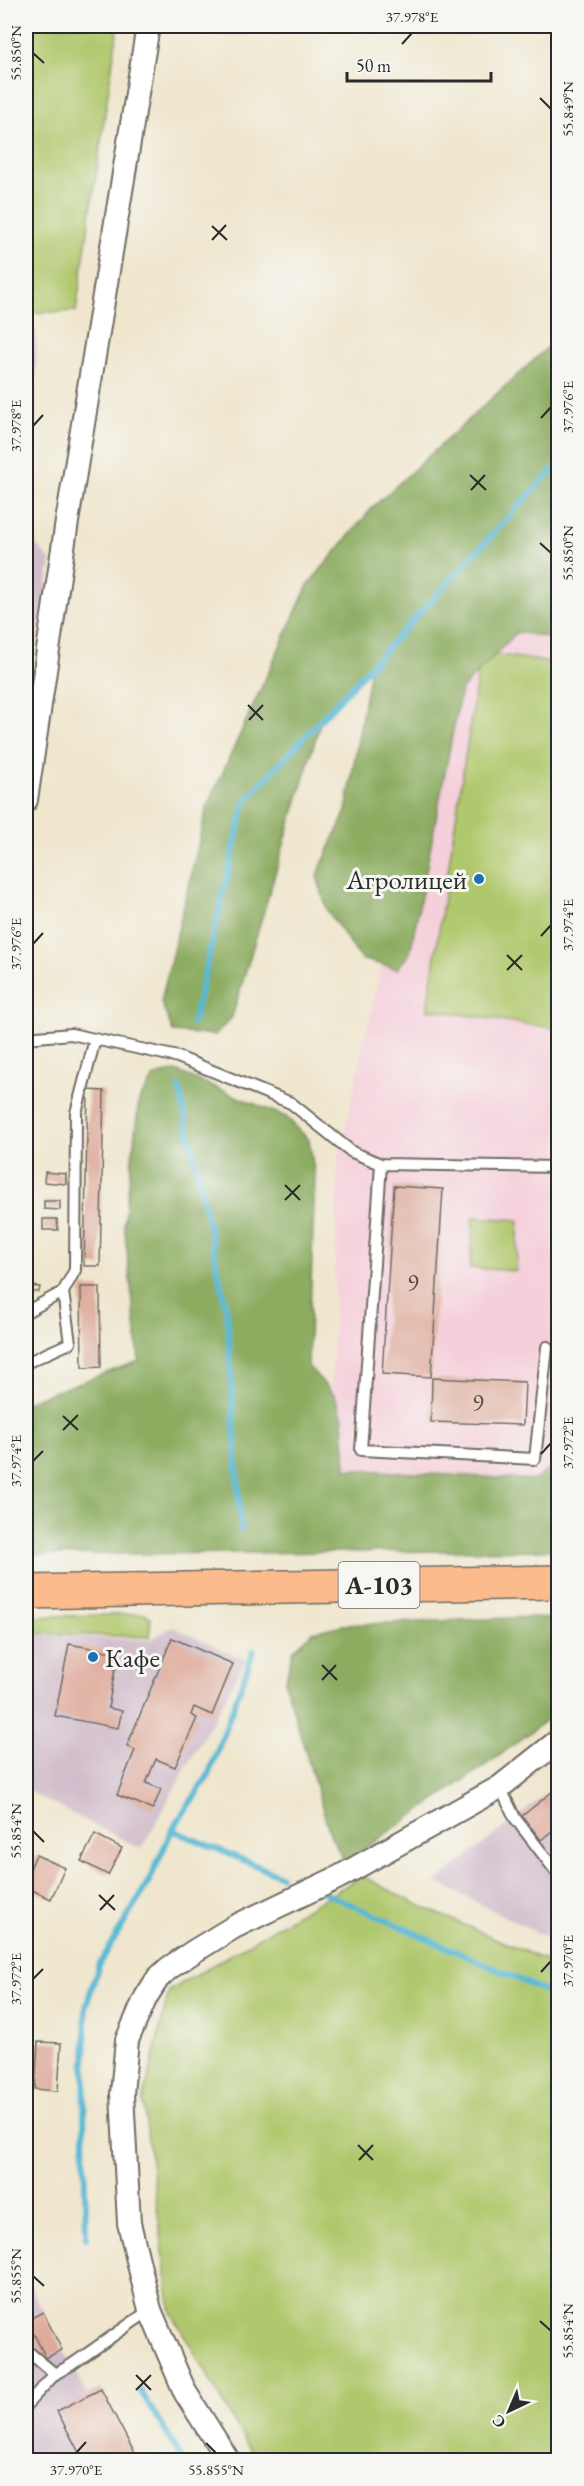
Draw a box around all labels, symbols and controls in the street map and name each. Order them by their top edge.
text: 37.978°E [386,7,439,26]
text: 55.850°N [6,25,25,81]
scale bar [347,45,491,83]
text: 50 m [356,54,391,77]
text: 55.849°N [558,81,577,137]
text: 37.976°E [558,380,577,433]
text: 37.978°E [6,399,25,452]
text: 55.850°N [558,525,577,581]
place label: Агролицей [345,862,467,897]
marker: Агролицей [472,872,486,886]
text: 37.974°E [558,898,577,951]
text: 37.976°E [6,917,25,970]
house number: 9 [407,1267,419,1298]
house number: 9 [472,1387,484,1418]
text: 37.972°E [558,1416,577,1469]
text: 37.974°E [6,1434,25,1487]
road number: А-103 [338,1562,419,1608]
place label: Кафе [105,1640,160,1675]
marker: Кафе [86,1650,100,1664]
text: 55.854°N [6,1803,25,1859]
text: 37.970°E [558,1934,577,1987]
text: 37.972°E [6,1952,25,2005]
text: 55.855°N [6,2248,25,2304]
text: 55.854°N [558,2303,577,2359]
north arrow [479,2381,539,2441]
text: С [488,2410,510,2433]
text: 37.970°E [50,2460,103,2479]
text: 55.855°N [188,2460,244,2479]

